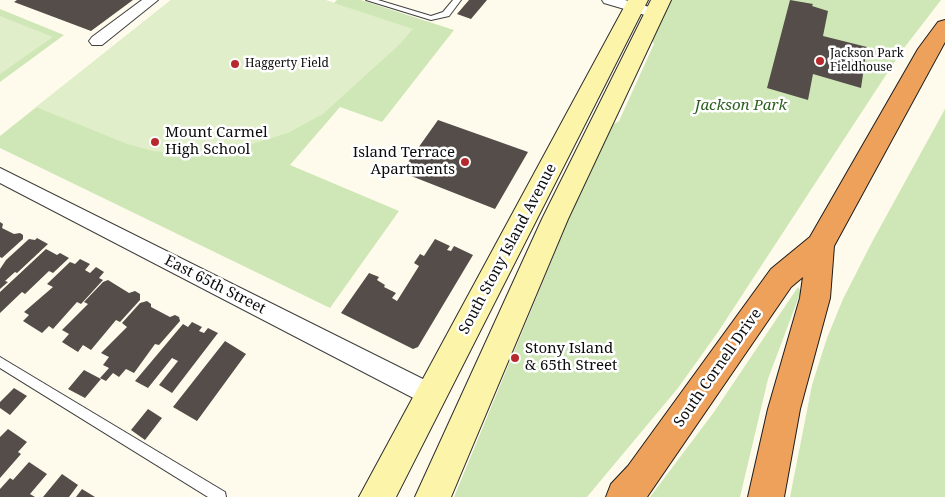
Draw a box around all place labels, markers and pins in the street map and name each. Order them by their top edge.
place label: Jackson Park Fieldhouse [830,47,904,75]
marker: Jackson Park Fieldhouse [814,55,826,67]
place label: Haggerty Field [245,57,329,71]
marker: Haggerty Field [229,58,241,70]
place label: Mount Carmel High School [165,124,268,159]
marker: Mount Carmel High School [149,136,161,148]
place label: Island Terrace Apartments [353,144,455,179]
marker: Island Terrace Apartments [459,156,471,168]
place label: Stony Island & 65th Street [525,340,617,375]
marker: Stony Island & 65th Street [509,352,521,364]

